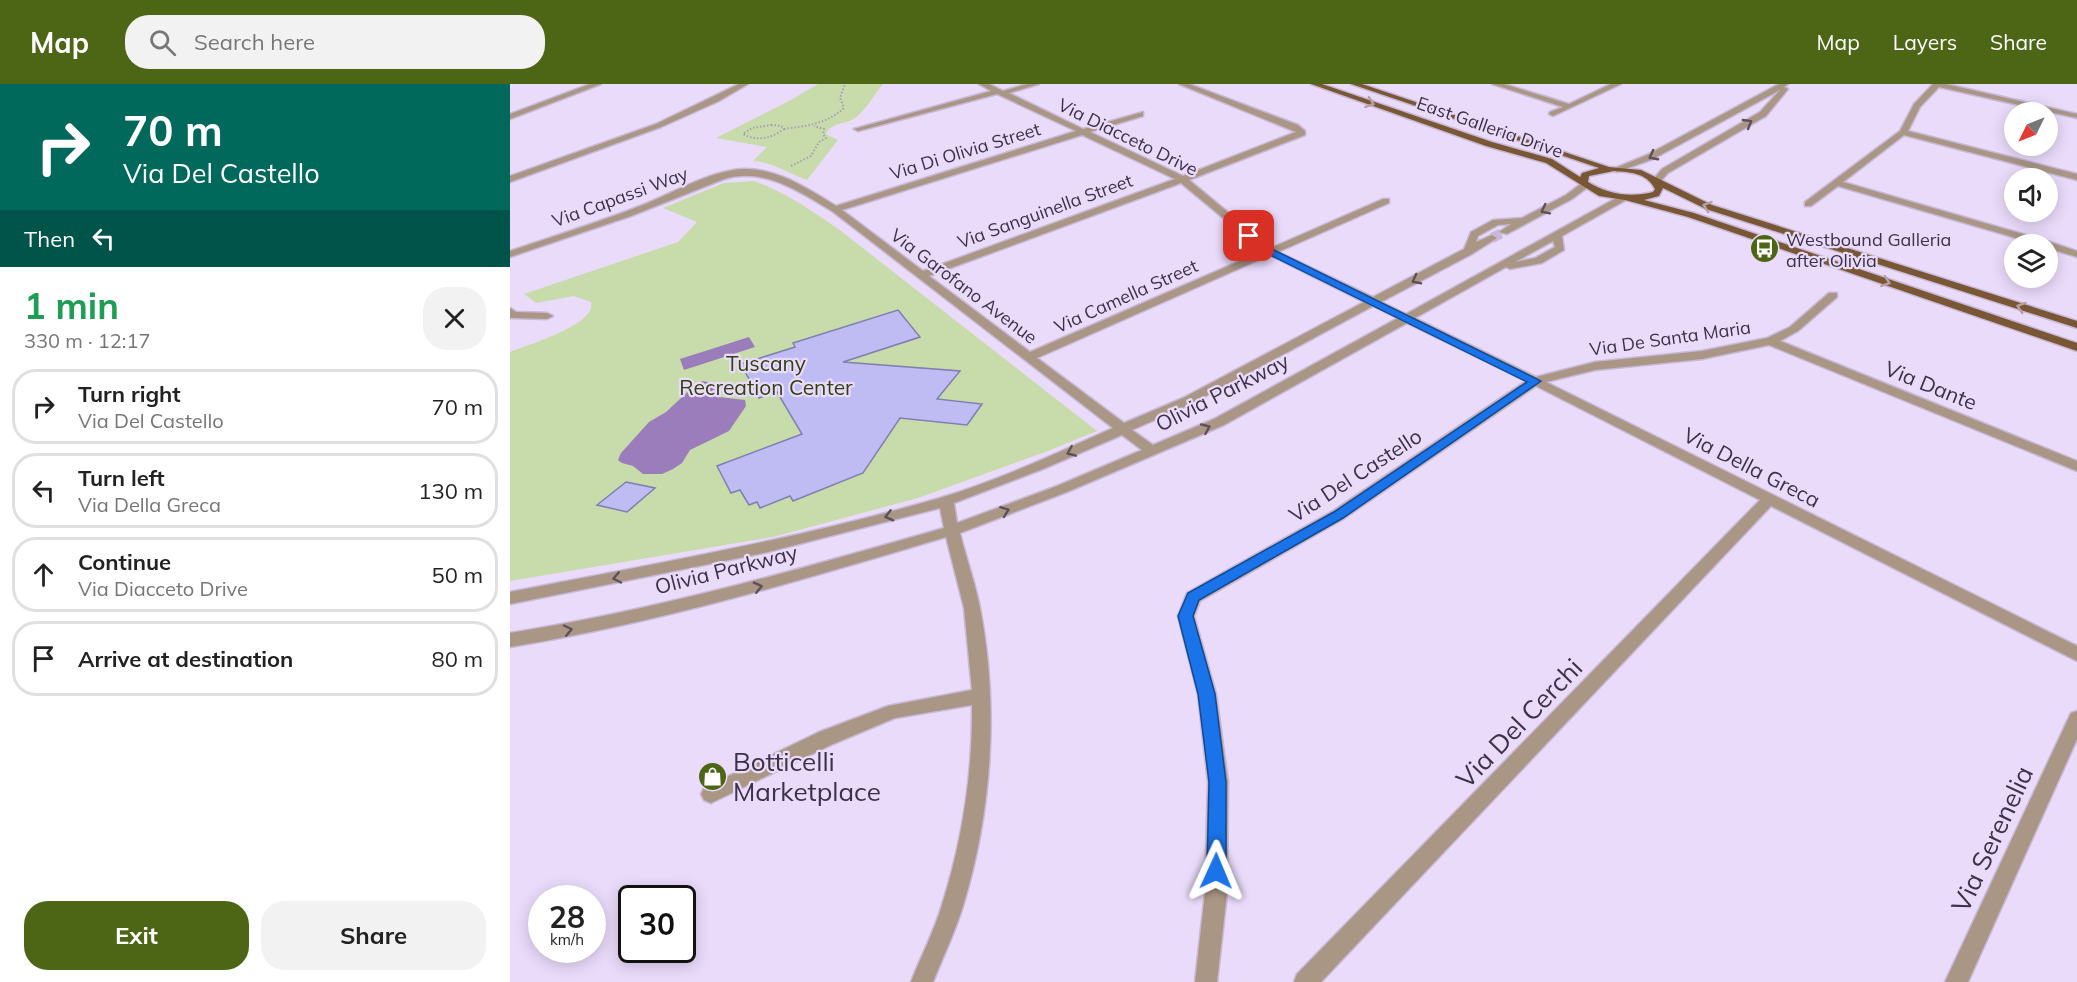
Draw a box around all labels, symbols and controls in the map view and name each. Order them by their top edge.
search box [125,15,545,69]
text: Map [30,25,89,60]
icon: search [146,26,179,59]
text: Search here [194,28,315,56]
text: Map [1817,29,1860,55]
text: Layers [1893,29,1957,55]
text: Share [1990,29,2047,55]
street label: East Galleria Drive [1414,91,1566,163]
street label: Via Diacceto Drive [1054,93,1202,181]
one-way arrow [1364,96,1375,109]
north arrow [2004,102,2058,156]
map controls [2004,102,2058,288]
text: 70 m [123,104,223,157]
icon: right [24,108,102,186]
street label: Via Di Olivia Street [887,117,1043,185]
one-way arrow [1742,118,1752,130]
one-way arrow [1649,149,1659,160]
text: Via Del Castello [123,156,320,190]
street label: Via Capassi Way [549,162,691,232]
button: sound [2004,168,2058,222]
street label: Via Sanguinella Street [954,169,1136,253]
one-way arrow [1702,201,1713,214]
one-way arrow [1541,203,1552,214]
pin [1223,210,1274,261]
icon: arrive [1232,219,1265,252]
icon: left [87,222,120,255]
street label: Via Garofano Avenue [886,223,1042,349]
text: Then [24,225,75,253]
place label: Westbound Galleria after Olivia [1786,228,1951,272]
bus stop icon: Westbound Galleria after Olivia [1749,233,1781,265]
button: layers [2004,234,2058,288]
street label: Via Camella Street [1051,254,1201,338]
one-way arrow [1412,273,1422,284]
one-way arrow [1880,275,1891,287]
text: 1 min [24,283,119,328]
button: close [423,287,486,350]
one-way arrow [2016,302,2027,315]
street label: Via De Santa Maria [1588,315,1752,361]
text: 330 m · 12:17 [24,328,150,353]
street label: Olivia Parkway [1151,347,1293,437]
park label: Tuscany Recreation Center [679,350,853,400]
street label: Via Dante [1881,355,1981,415]
text: Turn right [78,380,181,408]
icon: right [27,390,60,423]
text: 70 m [432,393,483,421]
text: Via Del Castello [78,408,224,433]
street label: Via Della Greca [1679,421,1825,513]
street label: Via Del Castello [1284,422,1426,528]
one-way arrow [1199,423,1210,435]
one-way arrow [1066,445,1077,457]
text: Turn left [78,464,165,492]
icon: left [27,474,60,507]
text: 130 m [418,477,483,505]
text: Via Della Greca [78,492,221,517]
one-way arrow [999,505,1010,518]
one-way arrow [884,509,895,521]
street label: Olivia Parkway [652,539,800,599]
text: Continue [78,548,171,576]
icon: ahead [27,558,60,591]
text: 50 m [432,561,483,589]
one-way arrow [613,571,623,584]
text: Via Diacceto Drive [78,576,248,601]
one-way arrow [753,581,763,594]
one-way arrow [562,624,572,637]
icon: arrive [27,642,60,675]
text: Arrive at destination [78,645,293,673]
text: 80 m [432,645,483,673]
street label: Via Del Cerchi [1449,651,1589,795]
place label: Botticelli Marketplace [733,745,881,808]
shop icon: Botticelli Marketplace [696,760,728,792]
street label: Via Serenelia [1944,760,2040,918]
position arrow [1184,839,1248,903]
speed limit sign: 30 [618,885,696,963]
text: 28 [549,898,585,936]
button: Exit [24,901,249,970]
button: Share [261,901,486,970]
text: km/h [550,930,584,949]

